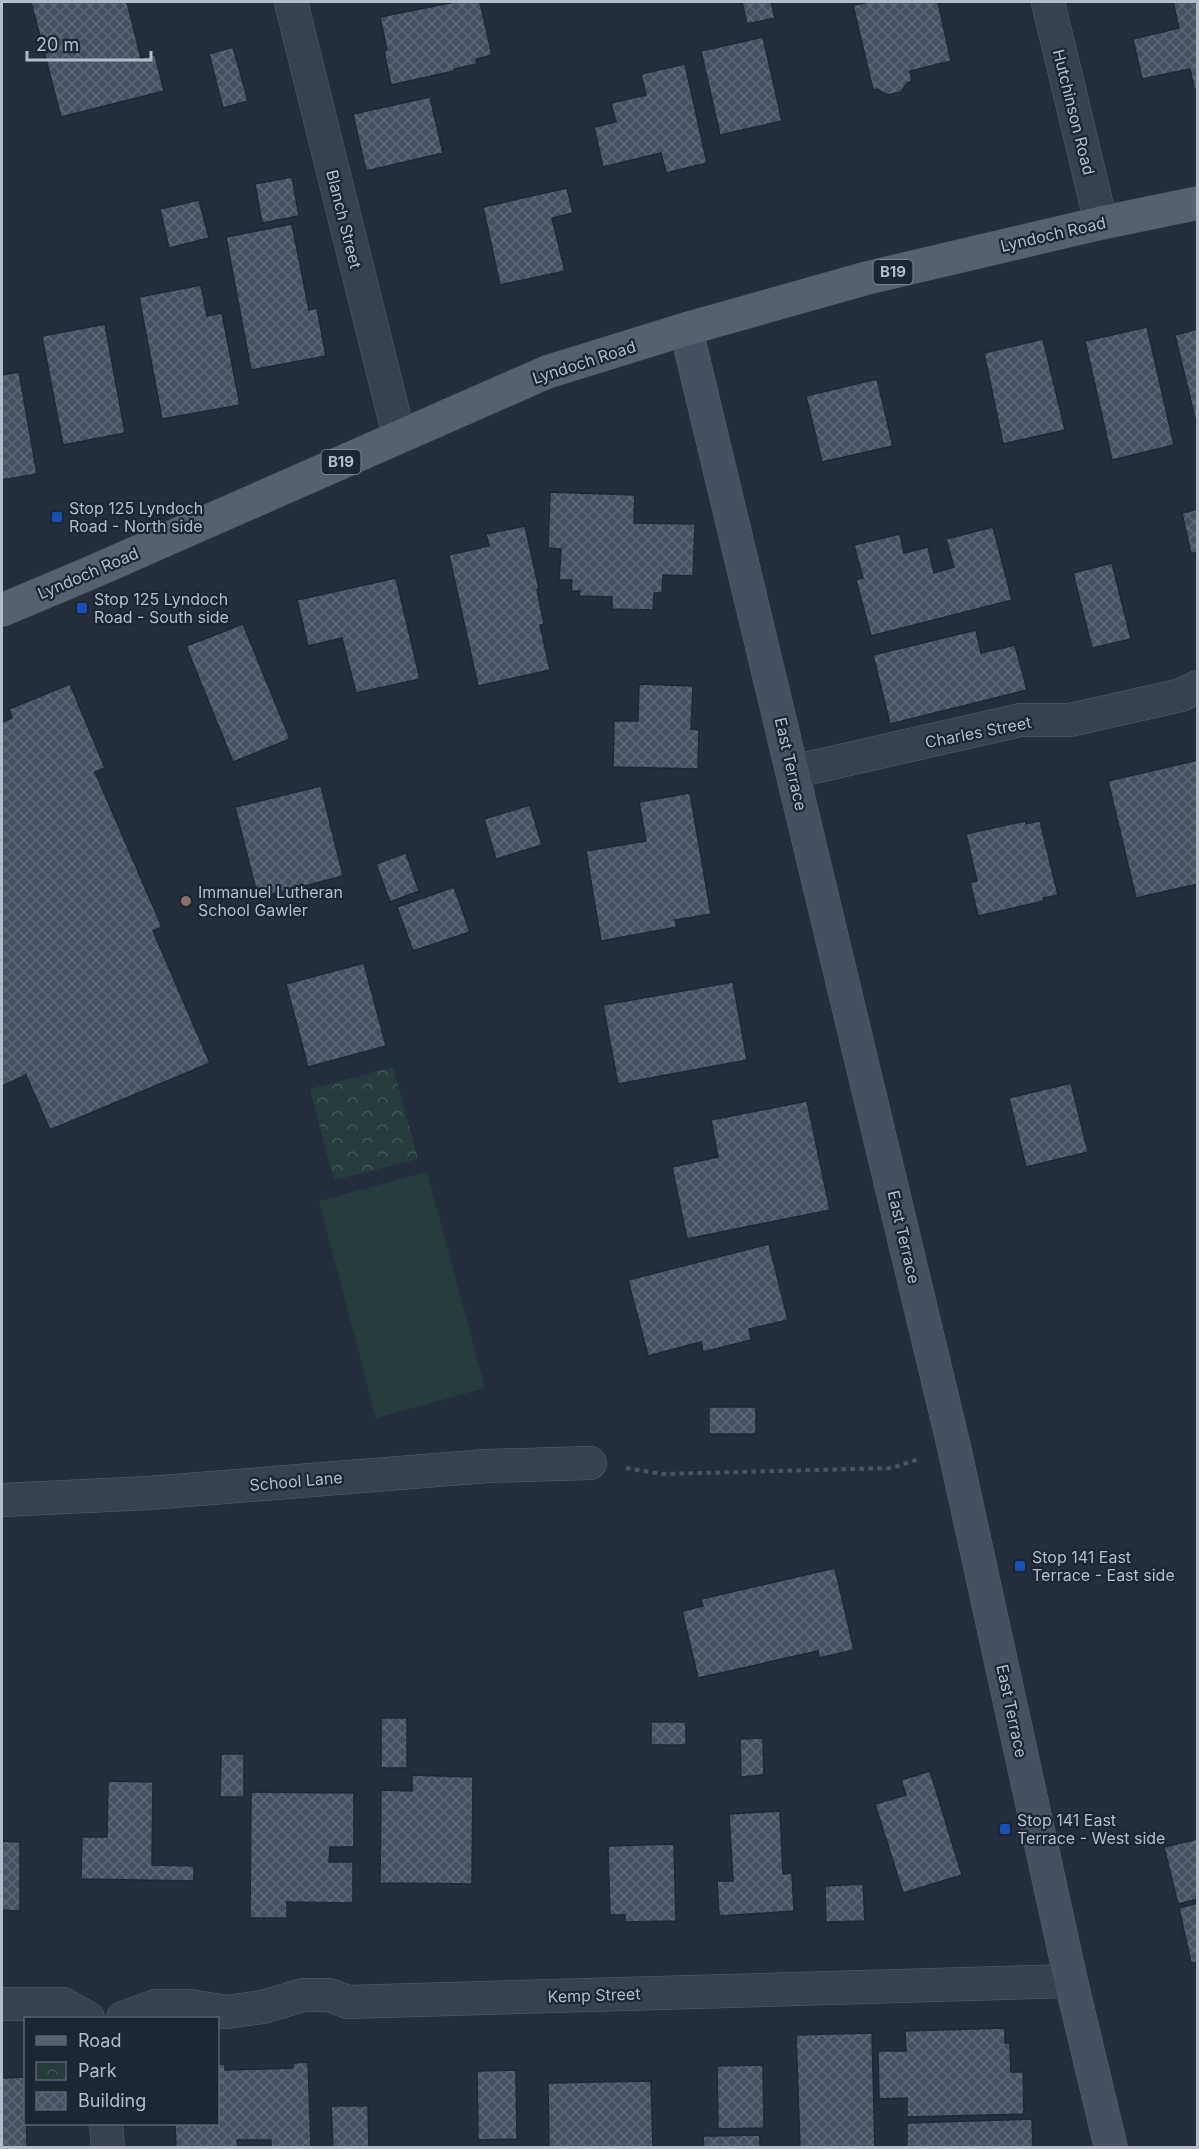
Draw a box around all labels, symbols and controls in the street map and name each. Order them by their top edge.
scale bar [27,24,152,62]
text: 20 m [36,34,79,55]
street label: Hutchinson Road [1049,47,1099,177]
street label: Blanch Street [322,168,366,270]
street label: Lyndoch Road [998,212,1108,256]
road number: B19 [874,260,912,284]
street label: Lyndoch Road [530,336,638,388]
road number: B19 [322,450,360,474]
place label: Stop 125 Lyndoch Road - North side [69,498,203,536]
marker: Stop 125 Lyndoch Road - North side [50,510,64,524]
street label: Lyndoch Road [35,543,141,603]
place label: Stop 125 Lyndoch Road - South side [94,589,229,627]
marker: Stop 125 Lyndoch Road - South side [75,601,89,615]
street label: Charles Street [923,712,1033,752]
street label: East Terrace [771,715,811,813]
place label: Immanuel Lutheran School Gawler [198,882,343,920]
marker: Immanuel Lutheran School Gawler [179,894,193,908]
street label: East Terrace [884,1188,924,1286]
street label: School Lane [249,1467,343,1495]
place label: Stop 141 East Terrace - East side [1032,1547,1175,1585]
marker: Stop 141 East Terrace - East side [1013,1559,1027,1573]
street label: East Terrace [992,1662,1032,1760]
place label: Stop 141 East Terrace - West side [1017,1810,1165,1848]
marker: Stop 141 East Terrace - West side [998,1822,1012,1836]
street label: Kemp Street [547,1983,641,2007]
legend [24,2017,219,2125]
text: Road [78,2030,121,2051]
text: Park [78,2060,117,2081]
text: Building [78,2090,146,2111]

